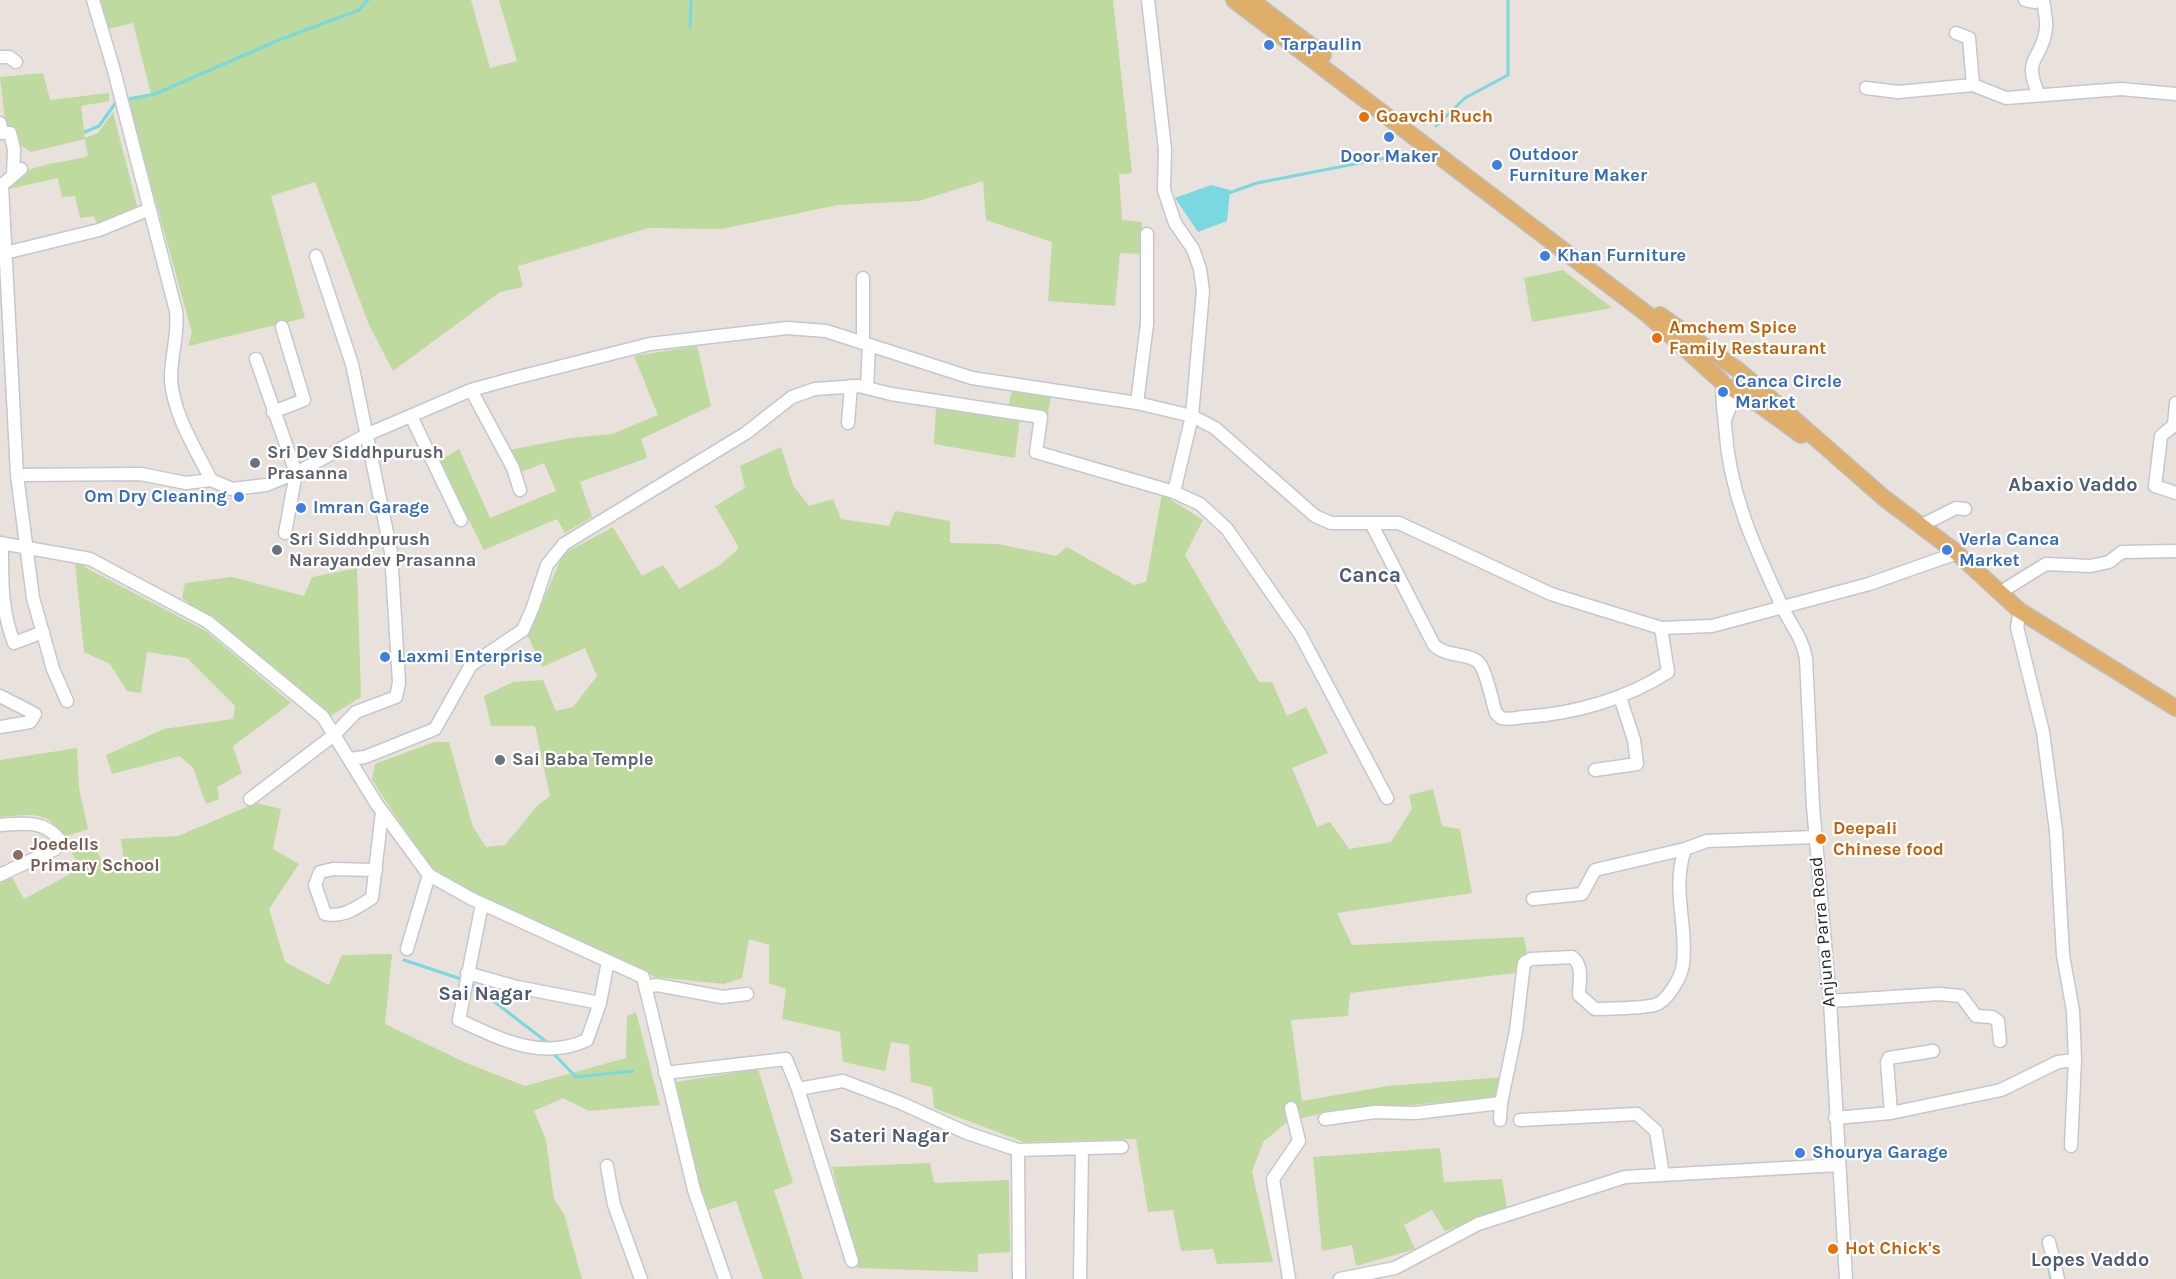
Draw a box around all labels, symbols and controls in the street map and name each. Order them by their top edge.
place label: Tarpaulin [1281,34,1362,56]
marker: Tarpaulin [1262,38,1276,52]
place label: Goavchi Ruch [1376,106,1493,128]
marker: Goavchi Ruch [1357,110,1371,124]
marker: Door Maker [1382,130,1396,144]
place label: Outdoor Furniture Maker [1509,144,1647,186]
place label: Door Maker [1340,146,1438,168]
marker: Outdoor Furniture Maker [1490,158,1504,172]
place label: Khan Furniture [1557,245,1686,267]
marker: Khan Furniture [1538,249,1552,263]
place label: Amchem Spice Family Restaurant [1669,317,1826,360]
marker: Amchem Spice Family Restaurant [1650,331,1664,345]
place label: Canca Circle Market [1735,371,1842,413]
marker: Canca Circle Market [1716,385,1730,399]
place label: Sri Dev Siddhpurush Prasanna [267,442,444,484]
marker: Sri Dev Siddhpurush Prasanna [248,456,262,470]
district label: Abaxio Vaddo [2008,473,2138,497]
place label: Om Dry Cleaning [84,486,227,508]
marker: Om Dry Cleaning [232,490,246,504]
place label: Imran Garage [313,497,429,519]
marker: Imran Garage [294,501,308,515]
place label: Sri Siddhpurush Narayandev Prasanna [289,529,476,572]
place label: Verla Canca Market [1959,529,2060,572]
marker: Sri Siddhpurush Narayandev Prasanna [270,543,284,557]
marker: Verla Canca Market [1940,543,1954,557]
district label: Canca [1339,563,1401,589]
place label: Laxmi Enterprise [397,646,542,668]
marker: Laxmi Enterprise [378,650,392,664]
place label: Sai Baba Temple [512,749,653,771]
marker: Sai Baba Temple [493,753,507,767]
place label: Deepali Chinese food [1833,818,1944,860]
marker: Deepali Chinese food [1814,832,1828,846]
place label: Joedells Primary School [30,834,160,876]
marker: Joedells Primary School [11,848,25,862]
street label: Anjuna Parra Road [1806,856,1840,1008]
district label: Sai Nagar [438,982,532,1006]
district label: Sateri Nagar [829,1124,949,1148]
place label: Shourya Garage [1812,1142,1948,1164]
marker: Shourya Garage [1793,1146,1807,1160]
place label: Hot Chick's [1845,1238,1941,1260]
marker: Hot Chick's [1826,1242,1840,1256]
district label: Lopes Vaddo [2031,1248,2149,1272]

